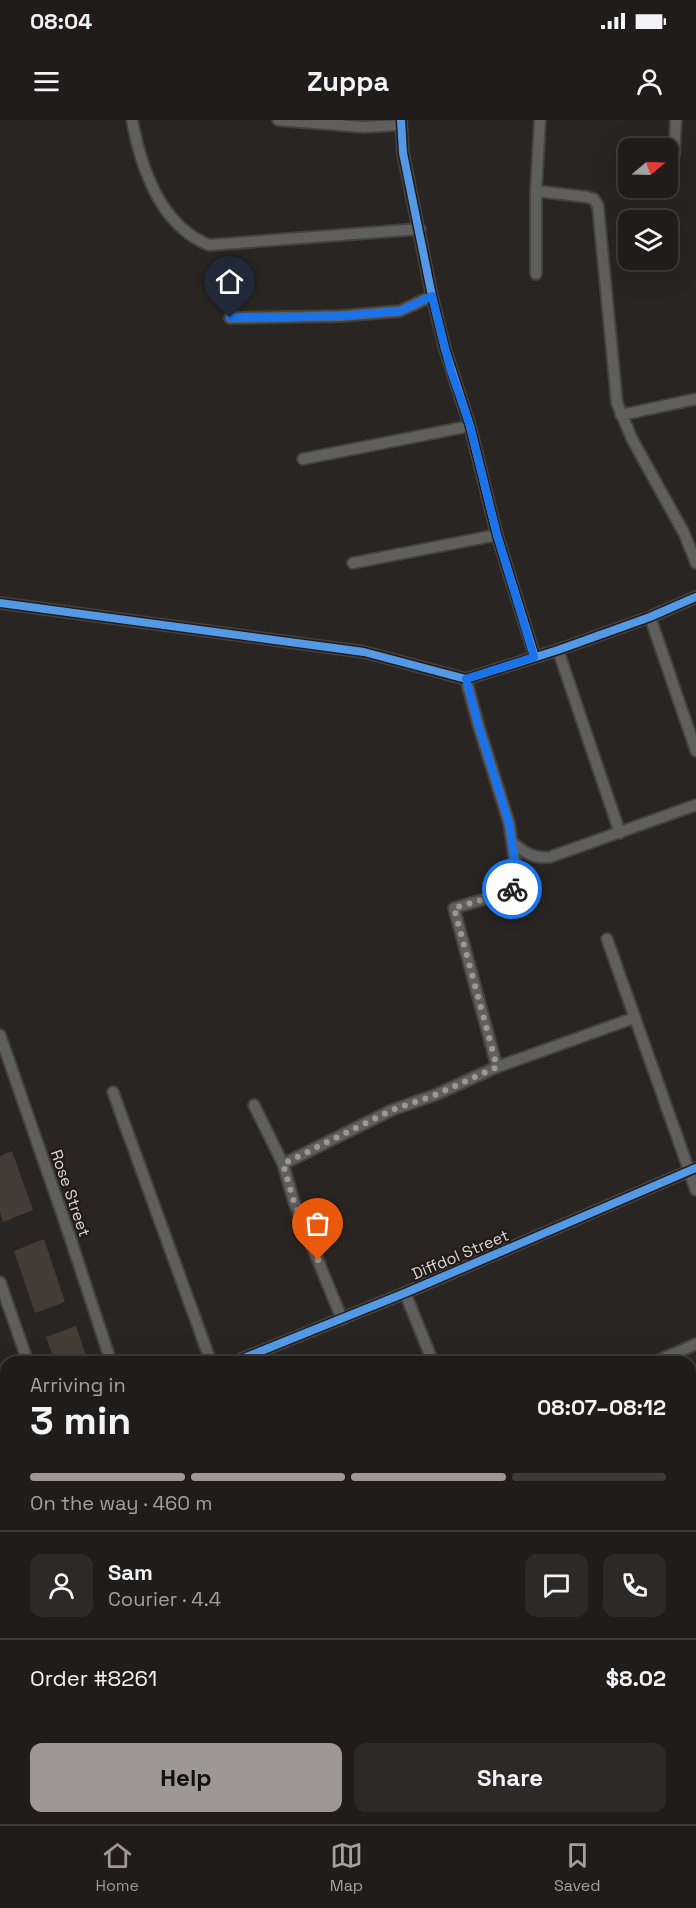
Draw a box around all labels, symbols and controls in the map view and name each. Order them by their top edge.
text: 08:04 [30,7,92,35]
text: Zuppa [307,64,389,99]
icon: menu [30,65,63,98]
icon: person [633,65,666,98]
north arrow [618,138,678,198]
map controls [618,138,678,270]
button: layers [618,210,678,270]
pin [204,256,255,318]
icon: home [213,265,246,298]
courier [482,859,542,919]
icon: bike [496,873,529,906]
street label: Rose Street [46,1147,95,1240]
pin [292,1198,343,1260]
icon: bag [301,1207,334,1240]
street label: Diffdol Street [408,1225,512,1284]
text: Arriving in [30,1372,126,1398]
text: 08:07–08:12 [537,1393,666,1421]
text: 3 min [30,1396,131,1445]
text: On the way · 460 m [30,1490,212,1516]
button: person [30,1554,93,1617]
button: chat [525,1554,588,1617]
button: phone [603,1554,666,1617]
text: Sam [108,1558,153,1586]
text: Courier · 4.4 [108,1586,221,1612]
text: Order #8261 [30,1664,157,1692]
text: $8.02 [606,1664,666,1692]
button: Help [30,1743,342,1812]
button: Share [354,1743,666,1812]
tab: Home [95,1839,139,1896]
tab: Map [330,1839,363,1896]
tab: Saved [554,1839,601,1896]

